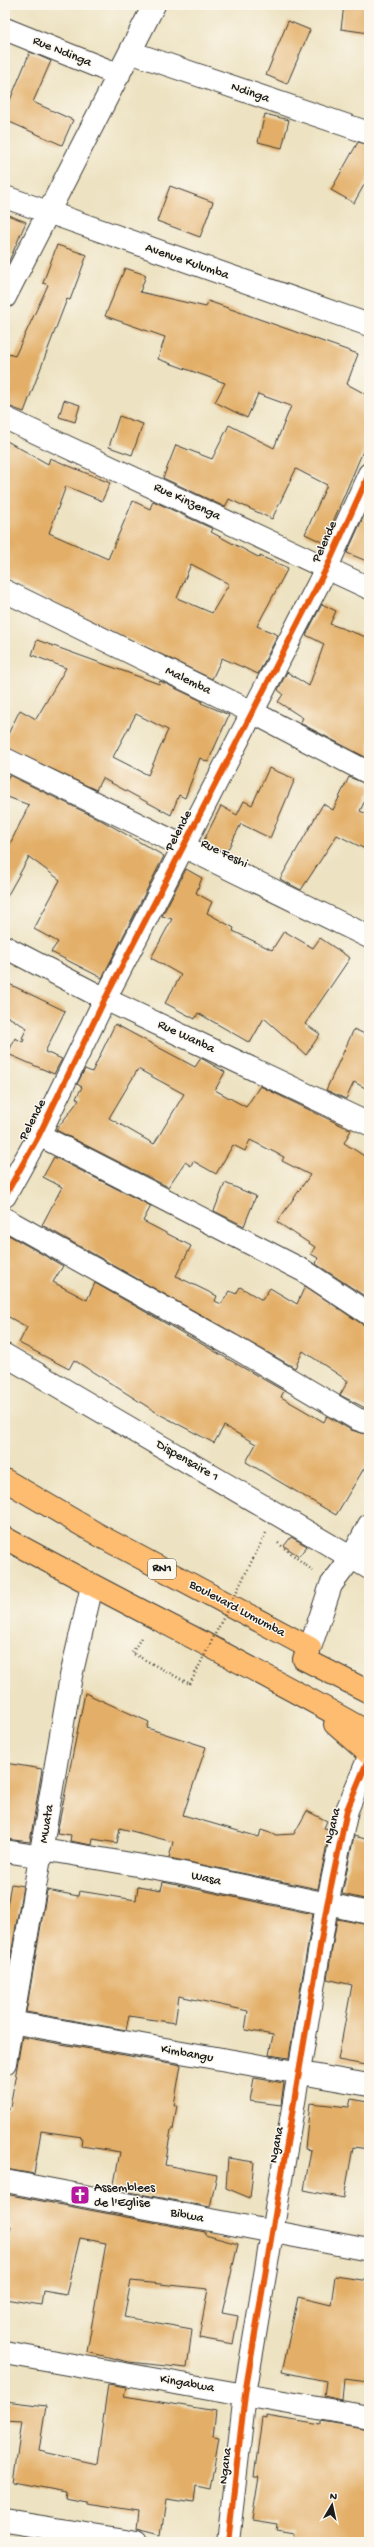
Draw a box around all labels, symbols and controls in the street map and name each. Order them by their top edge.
street label: Rue Ndinga [30,33,94,71]
street label: Ndinga [229,79,272,107]
street label: Avenue Kulumba [143,241,232,284]
street label: Rue Kinzenga [151,480,224,524]
street label: Pelende [309,519,341,566]
street label: Malemba [163,663,214,699]
street label: Pelende [162,808,196,855]
street label: Rue Feshi [198,836,250,872]
street label: Rue Wanba [155,1017,218,1057]
street label: Pelende [16,1097,50,1144]
street label: Dispensaire 1 [152,1437,221,1485]
road number: RN1 [148,1559,176,1579]
street label: Boulevard Lumumba [185,1577,288,1641]
street label: Mwata [37,1803,58,1844]
street label: Ngana [322,1806,345,1845]
street label: Wasa [190,1869,223,1890]
street label: Kimbangu [160,2042,214,2066]
street label: Ngana [266,2125,288,2164]
place label: Assemblees de l'Eglise [94,2181,156,2211]
church icon: Assemblees de l'Eglise [69,2184,91,2206]
street label: Bibwa [168,2205,206,2227]
street label: Kingabwa [159,2372,216,2396]
street label: Ngana [216,2446,236,2485]
north arrow [312,2485,352,2525]
text: N [329,2491,338,2504]

